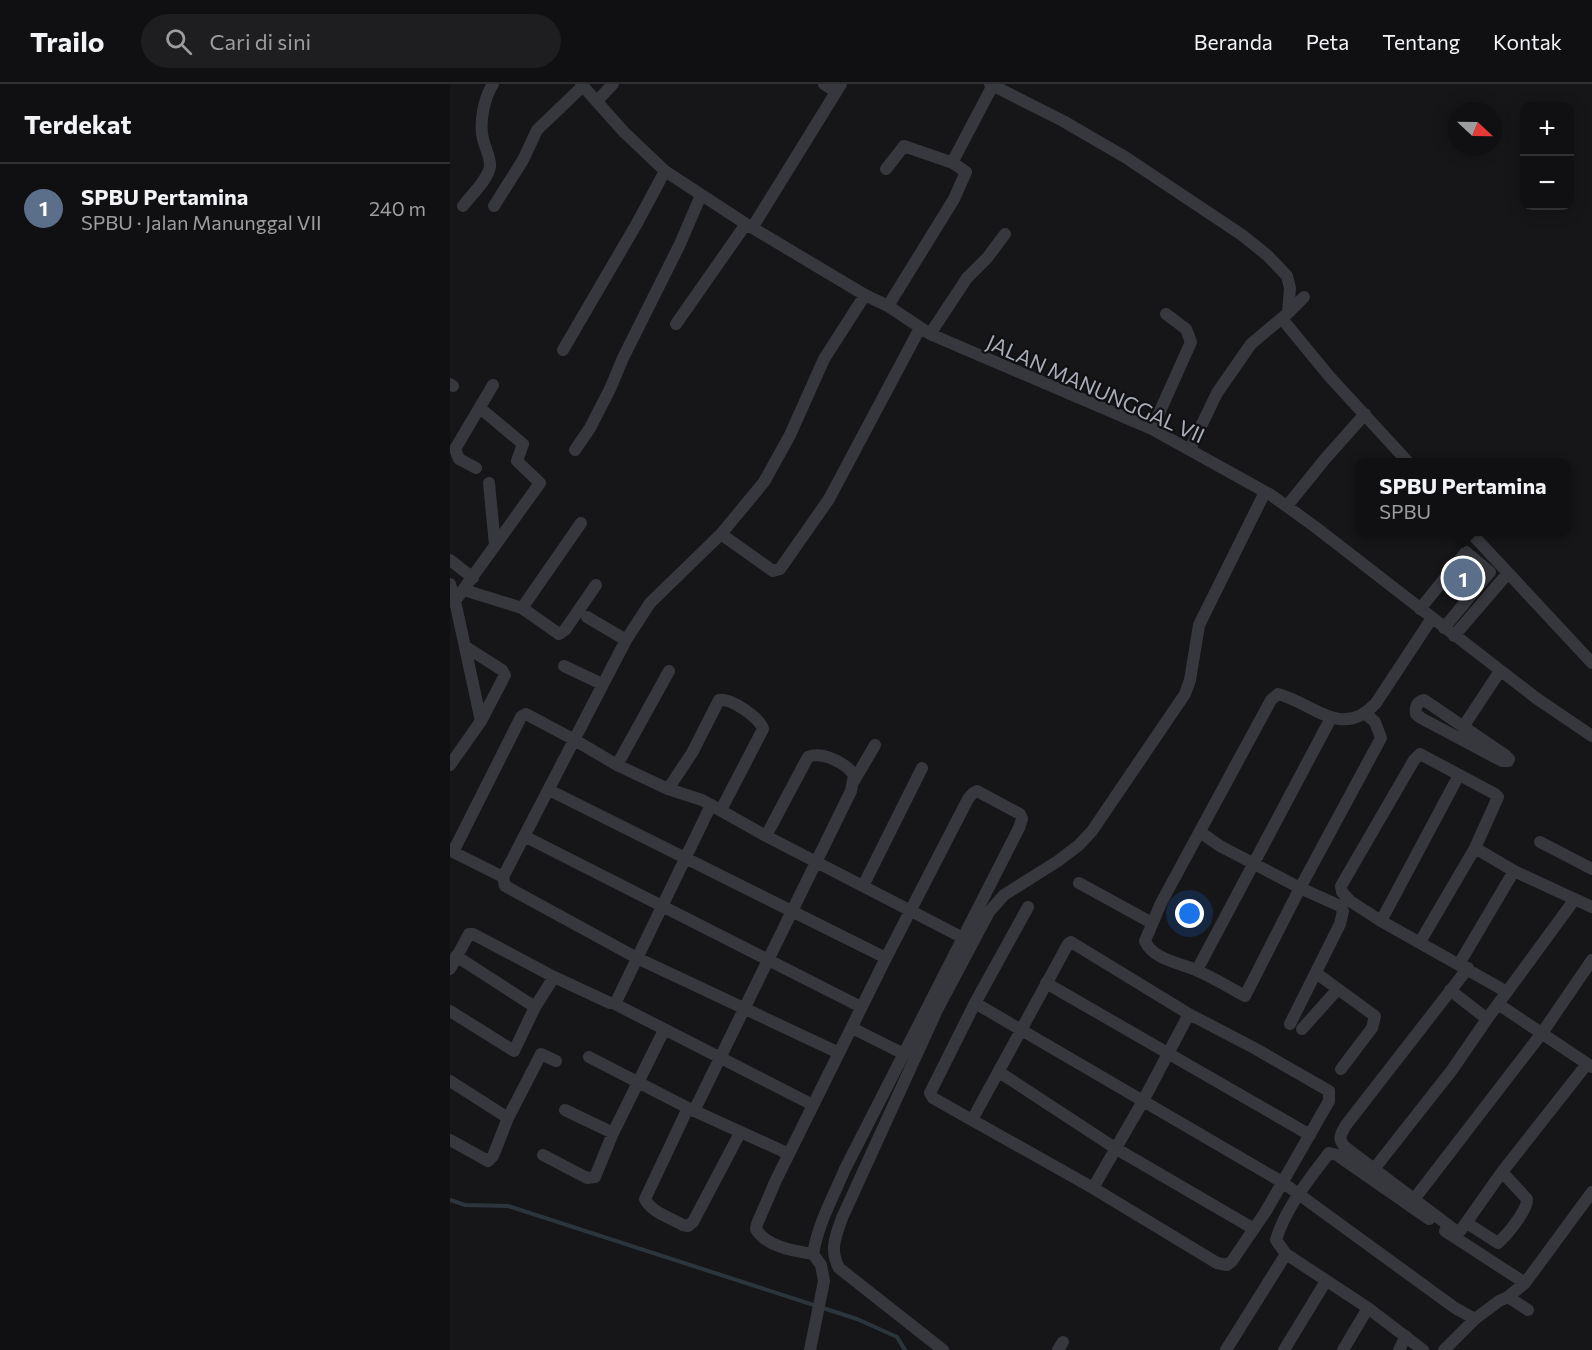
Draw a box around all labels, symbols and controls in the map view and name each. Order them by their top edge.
search box [141,14,561,68]
text: Trailo [30,24,105,58]
icon: search [162,25,195,58]
text: Cari di sini [210,28,311,55]
text: Beranda [1194,29,1273,54]
text: Peta [1306,29,1349,54]
text: Tentang [1382,29,1460,54]
text: Kontak [1493,29,1562,54]
north arrow [1448,102,1502,156]
map controls [1520,102,1574,210]
button: + [1520,102,1574,156]
text: Terdekat [24,108,131,139]
button: − [1520,156,1574,210]
text: SPBU Pertamina [81,183,248,210]
text: 1 [39,196,48,220]
text: 240 m [369,196,426,220]
text: SPBU · Jalan Manunggal VII [81,210,322,234]
street label: JALAN MANUNGGAL VII [983,329,1209,447]
popup [1355,458,1571,536]
text: SPBU Pertamina [1379,472,1547,499]
text: SPBU [1379,499,1431,523]
pin: 1 [1444,556,1482,600]
your location [1175,899,1204,928]

